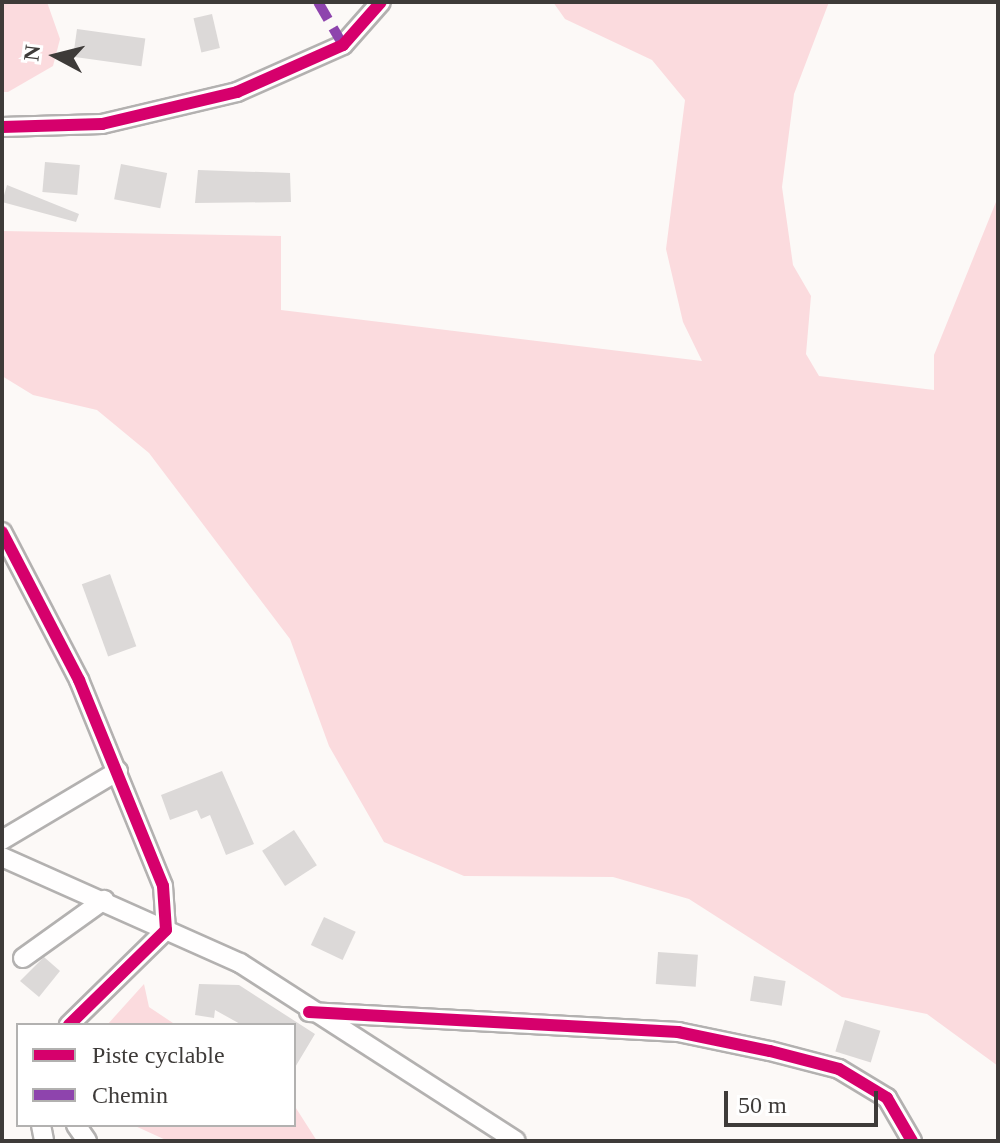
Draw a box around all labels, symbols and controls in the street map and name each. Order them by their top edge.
north arrow [16,16,96,96]
text: N [18,44,45,62]
legend [16,1023,296,1127]
text: Piste cyclable [92,1042,225,1068]
scale bar [728,1075,882,1125]
text: Chemin [92,1082,168,1108]
text: 50 m [738,1092,787,1118]

